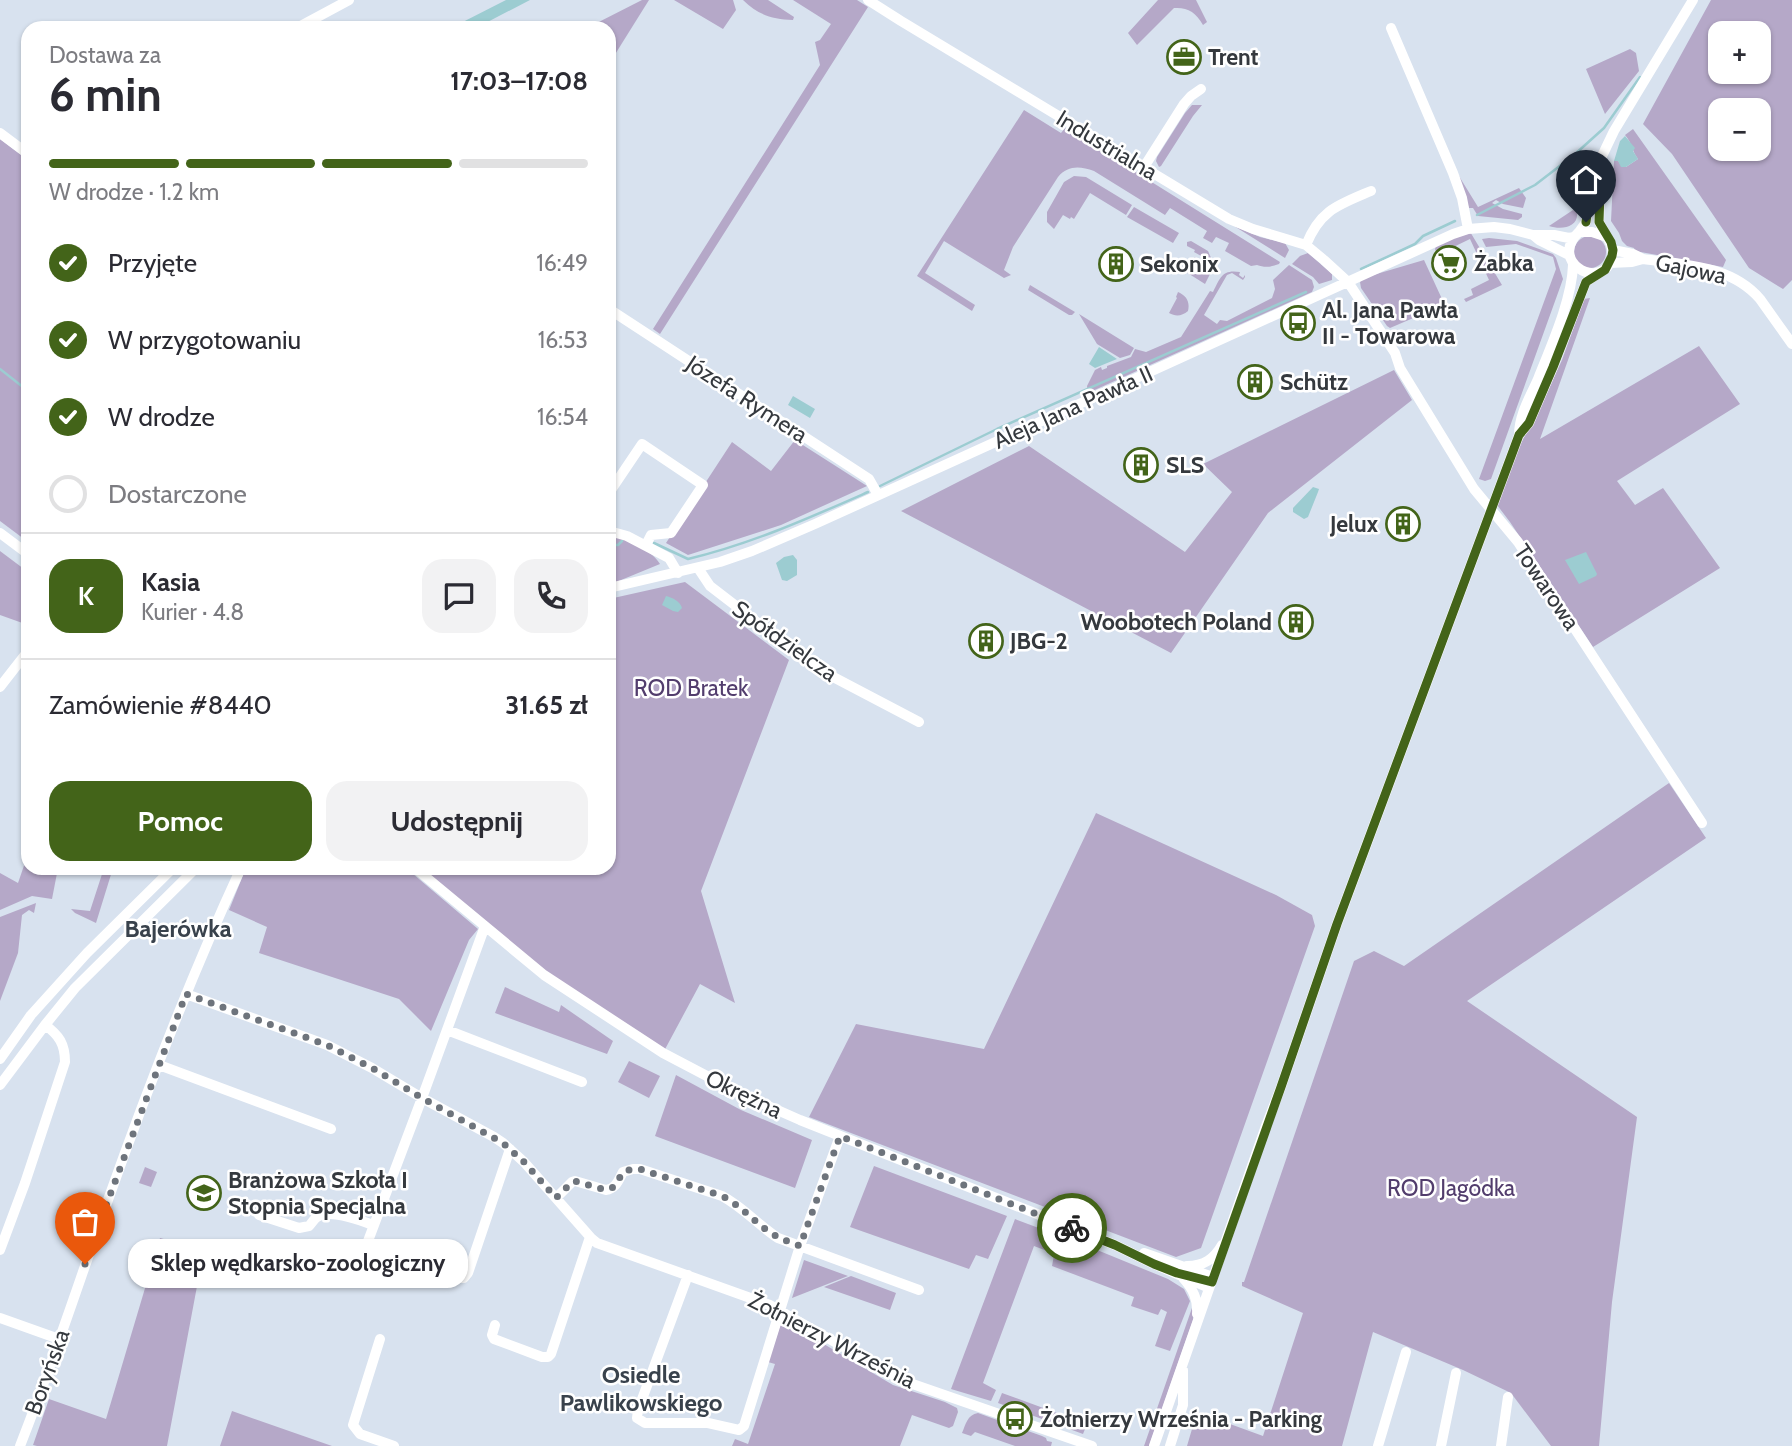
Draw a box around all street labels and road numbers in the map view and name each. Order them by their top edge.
street label: Industrialna [1051,104,1163,186]
street label: Gajowa [1653,248,1729,290]
street label: Józefa Rymera [680,349,813,449]
street label: Aleja Jana Pawła II [989,359,1157,455]
street label: Towarowa [1508,539,1586,635]
street label: Spółdzielcza [727,595,843,687]
street label: Okrężna [701,1064,787,1124]
street label: Żołnierzy Września [744,1286,920,1394]
street label: Boryńska [19,1325,75,1419]

